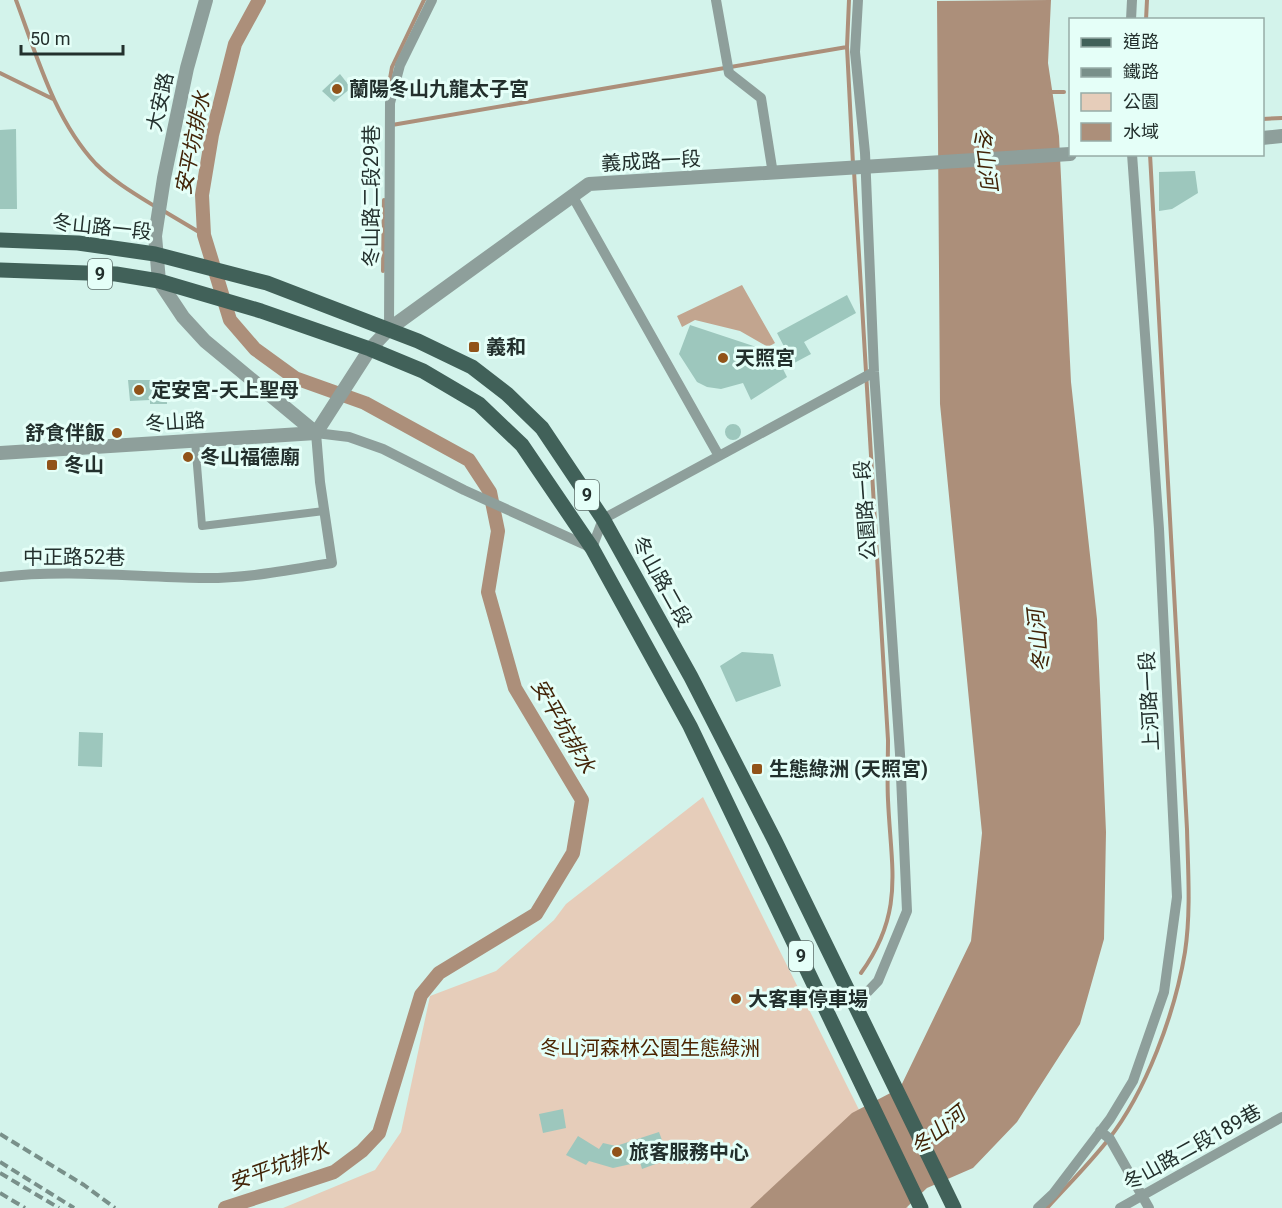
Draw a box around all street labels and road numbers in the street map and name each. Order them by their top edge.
street label: 大安路 [142,70,178,134]
street label: 冬山路二段29巷 [359,125,383,267]
street label: 義成路一段 [600,146,702,176]
street label: 冬山路一段 [51,210,153,244]
road number: 9 [88,259,112,289]
street label: 冬山路 [144,408,206,436]
street label: 公園路一段 [850,459,880,561]
road number: 9 [575,480,599,510]
street label: 冬山路二段 [627,531,697,631]
street label: 中正路52巷 [23,545,125,569]
street label: 上河路一段 [1134,650,1164,752]
road number: 9 [789,941,813,971]
street label: 冬山路二段189巷 [1119,1099,1265,1195]

